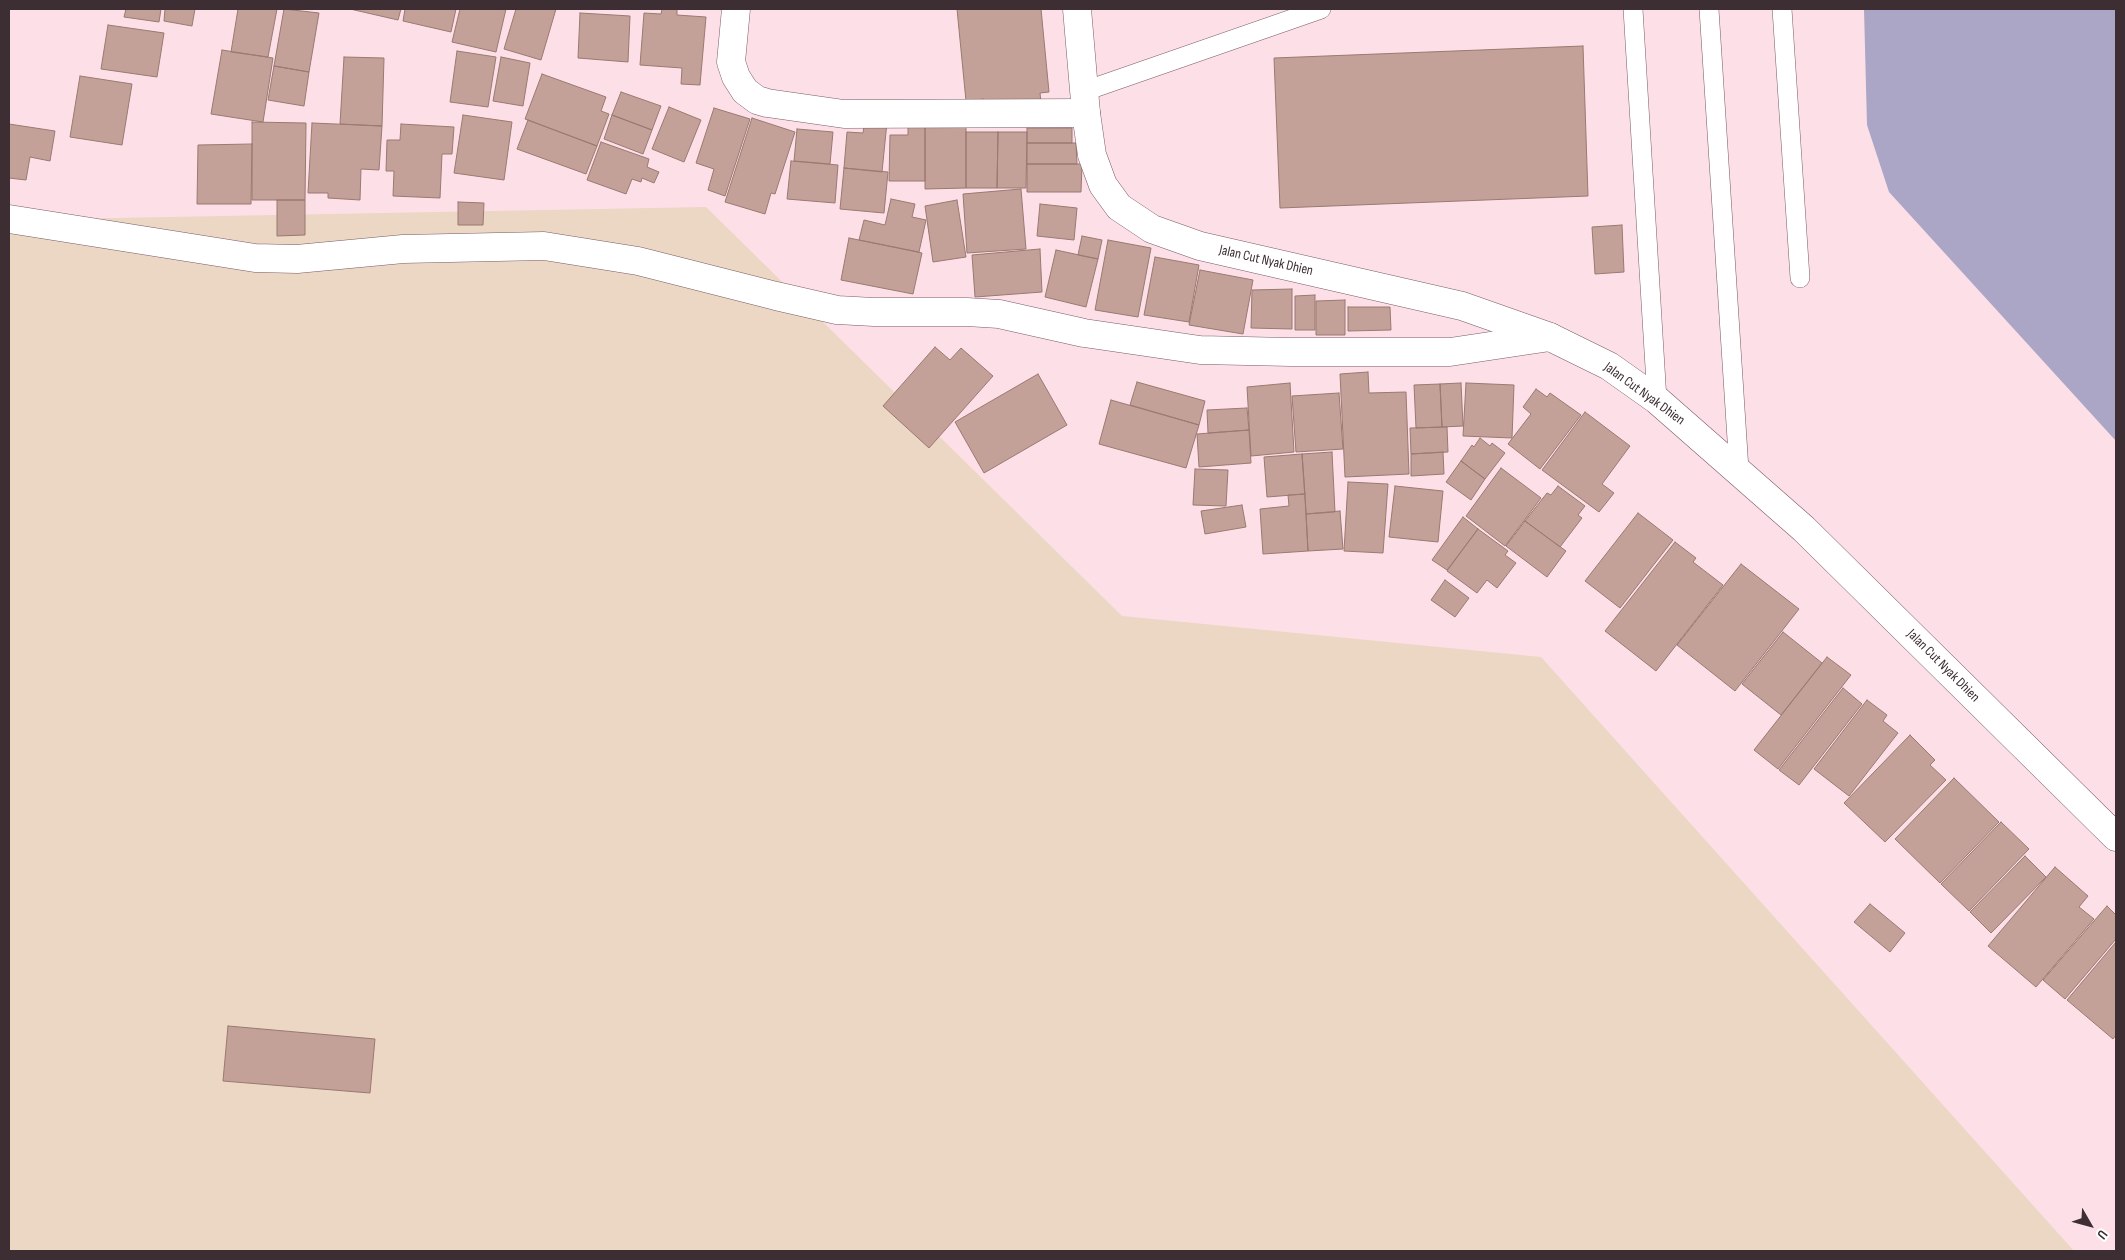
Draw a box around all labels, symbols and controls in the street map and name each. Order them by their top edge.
street label: Jalan Cut Nyak Dhien [1217,242,1315,280]
street label: Jalan Cut Nyak Dhien [1600,359,1688,429]
street label: Jalan Cut Nyak Dhien [1903,626,1983,706]
north arrow [2065,1200,2115,1250]
text: U [2093,1226,2111,1243]

